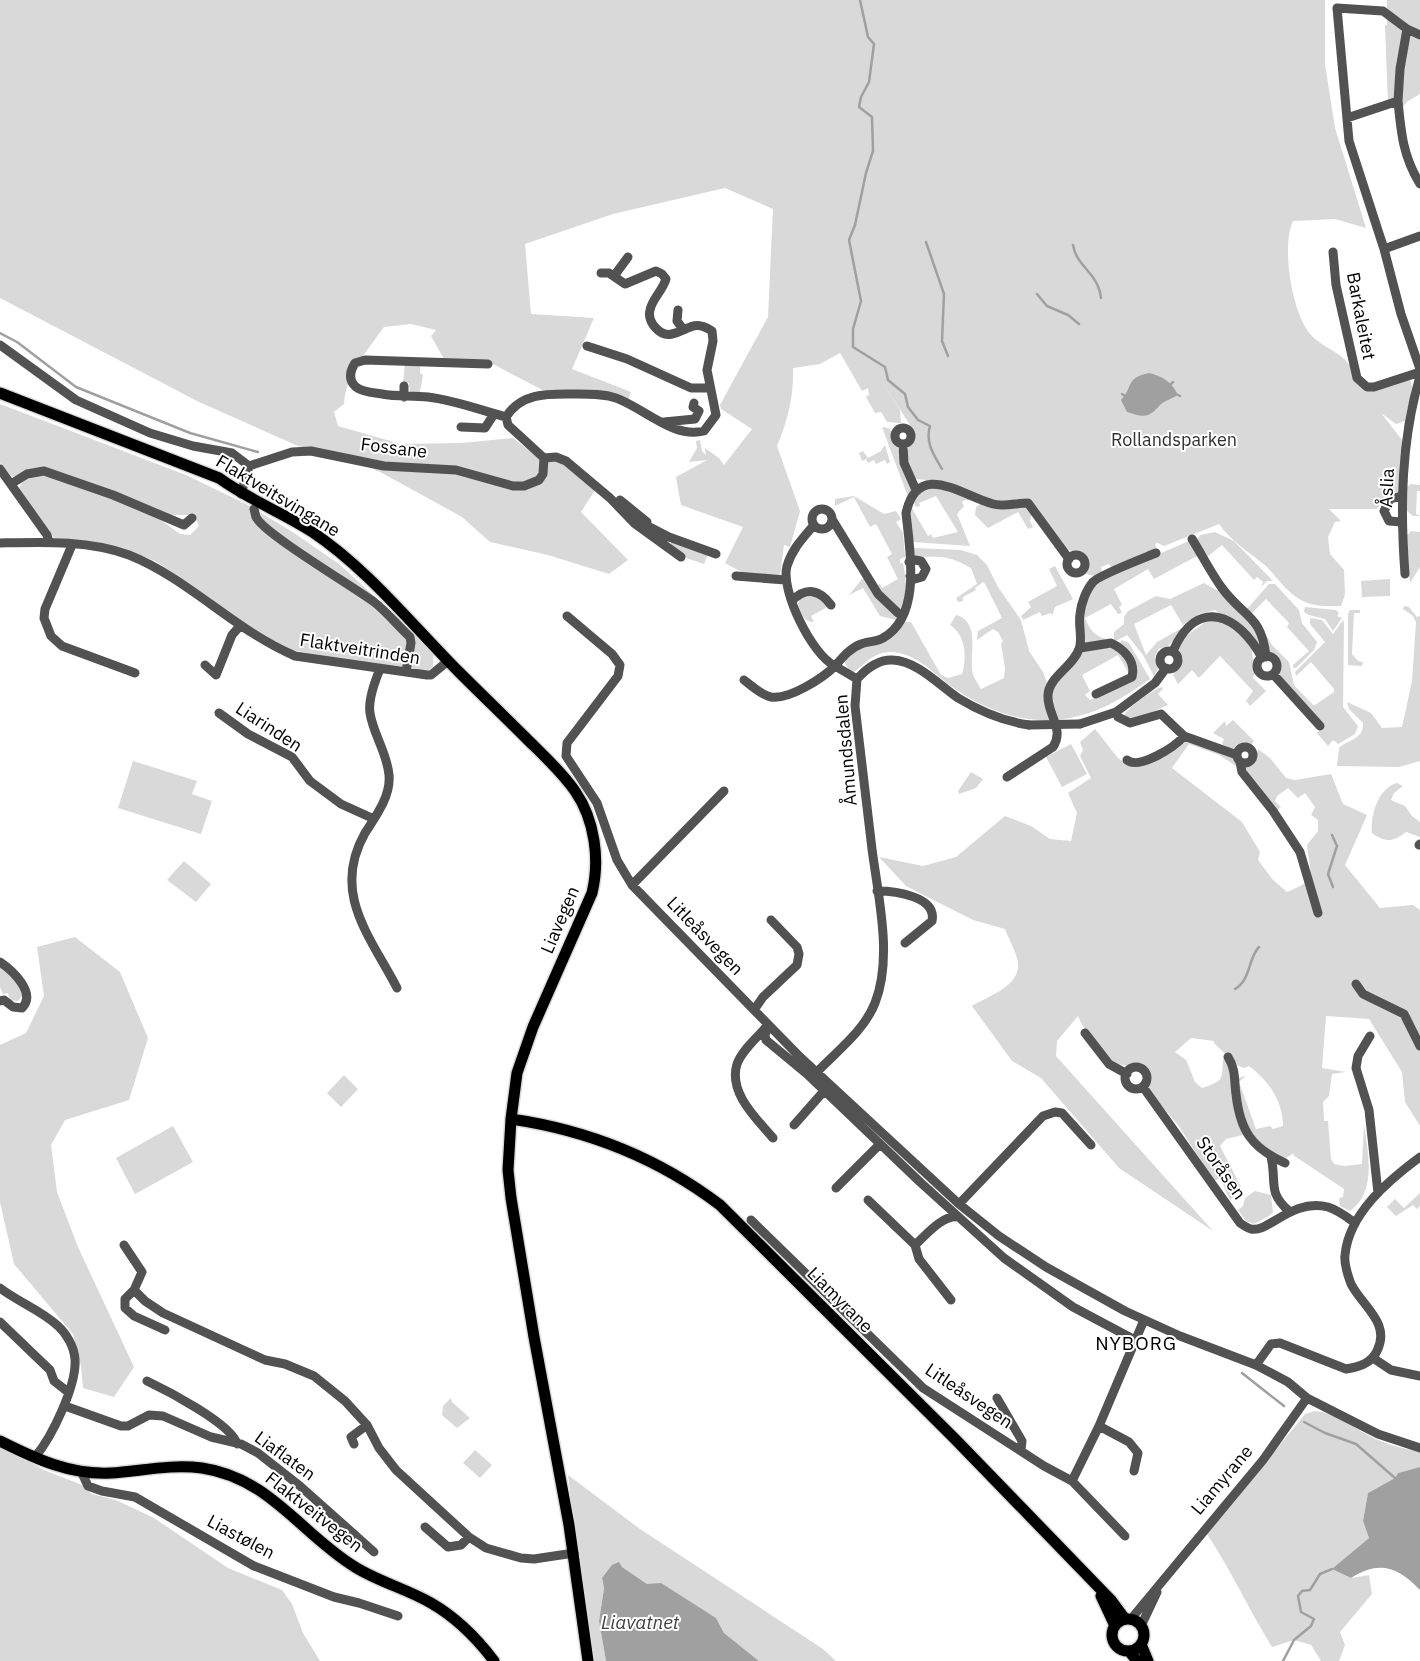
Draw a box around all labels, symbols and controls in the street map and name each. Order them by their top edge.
street label: Barkaleitet [1342,270,1381,362]
park label: Rollandsparken [1111,428,1237,451]
street label: Fossane [359,432,429,463]
street label: Flaktveitsvingane [212,449,345,542]
street label: Åslia [1373,467,1399,508]
street label: Flaktveitrinden [298,628,422,669]
street label: Åmundsdalen [828,693,862,807]
street label: Liarinden [232,697,307,757]
street label: Liavegen [535,883,584,957]
street label: Litleåsvegen [662,891,749,980]
street label: Storåsen [1191,1132,1251,1204]
street label: Liamyrane [803,1262,878,1338]
district label: NYBORG [1095,1331,1177,1355]
street label: Litleåsvegen [921,1358,1018,1433]
street label: Liaflaten [250,1426,320,1485]
street label: Liamyrane [1186,1440,1257,1519]
street label: Flaktveitvegen [261,1466,368,1557]
street label: Liastølen [203,1509,279,1564]
water label: Liavatnet [601,1610,680,1634]

